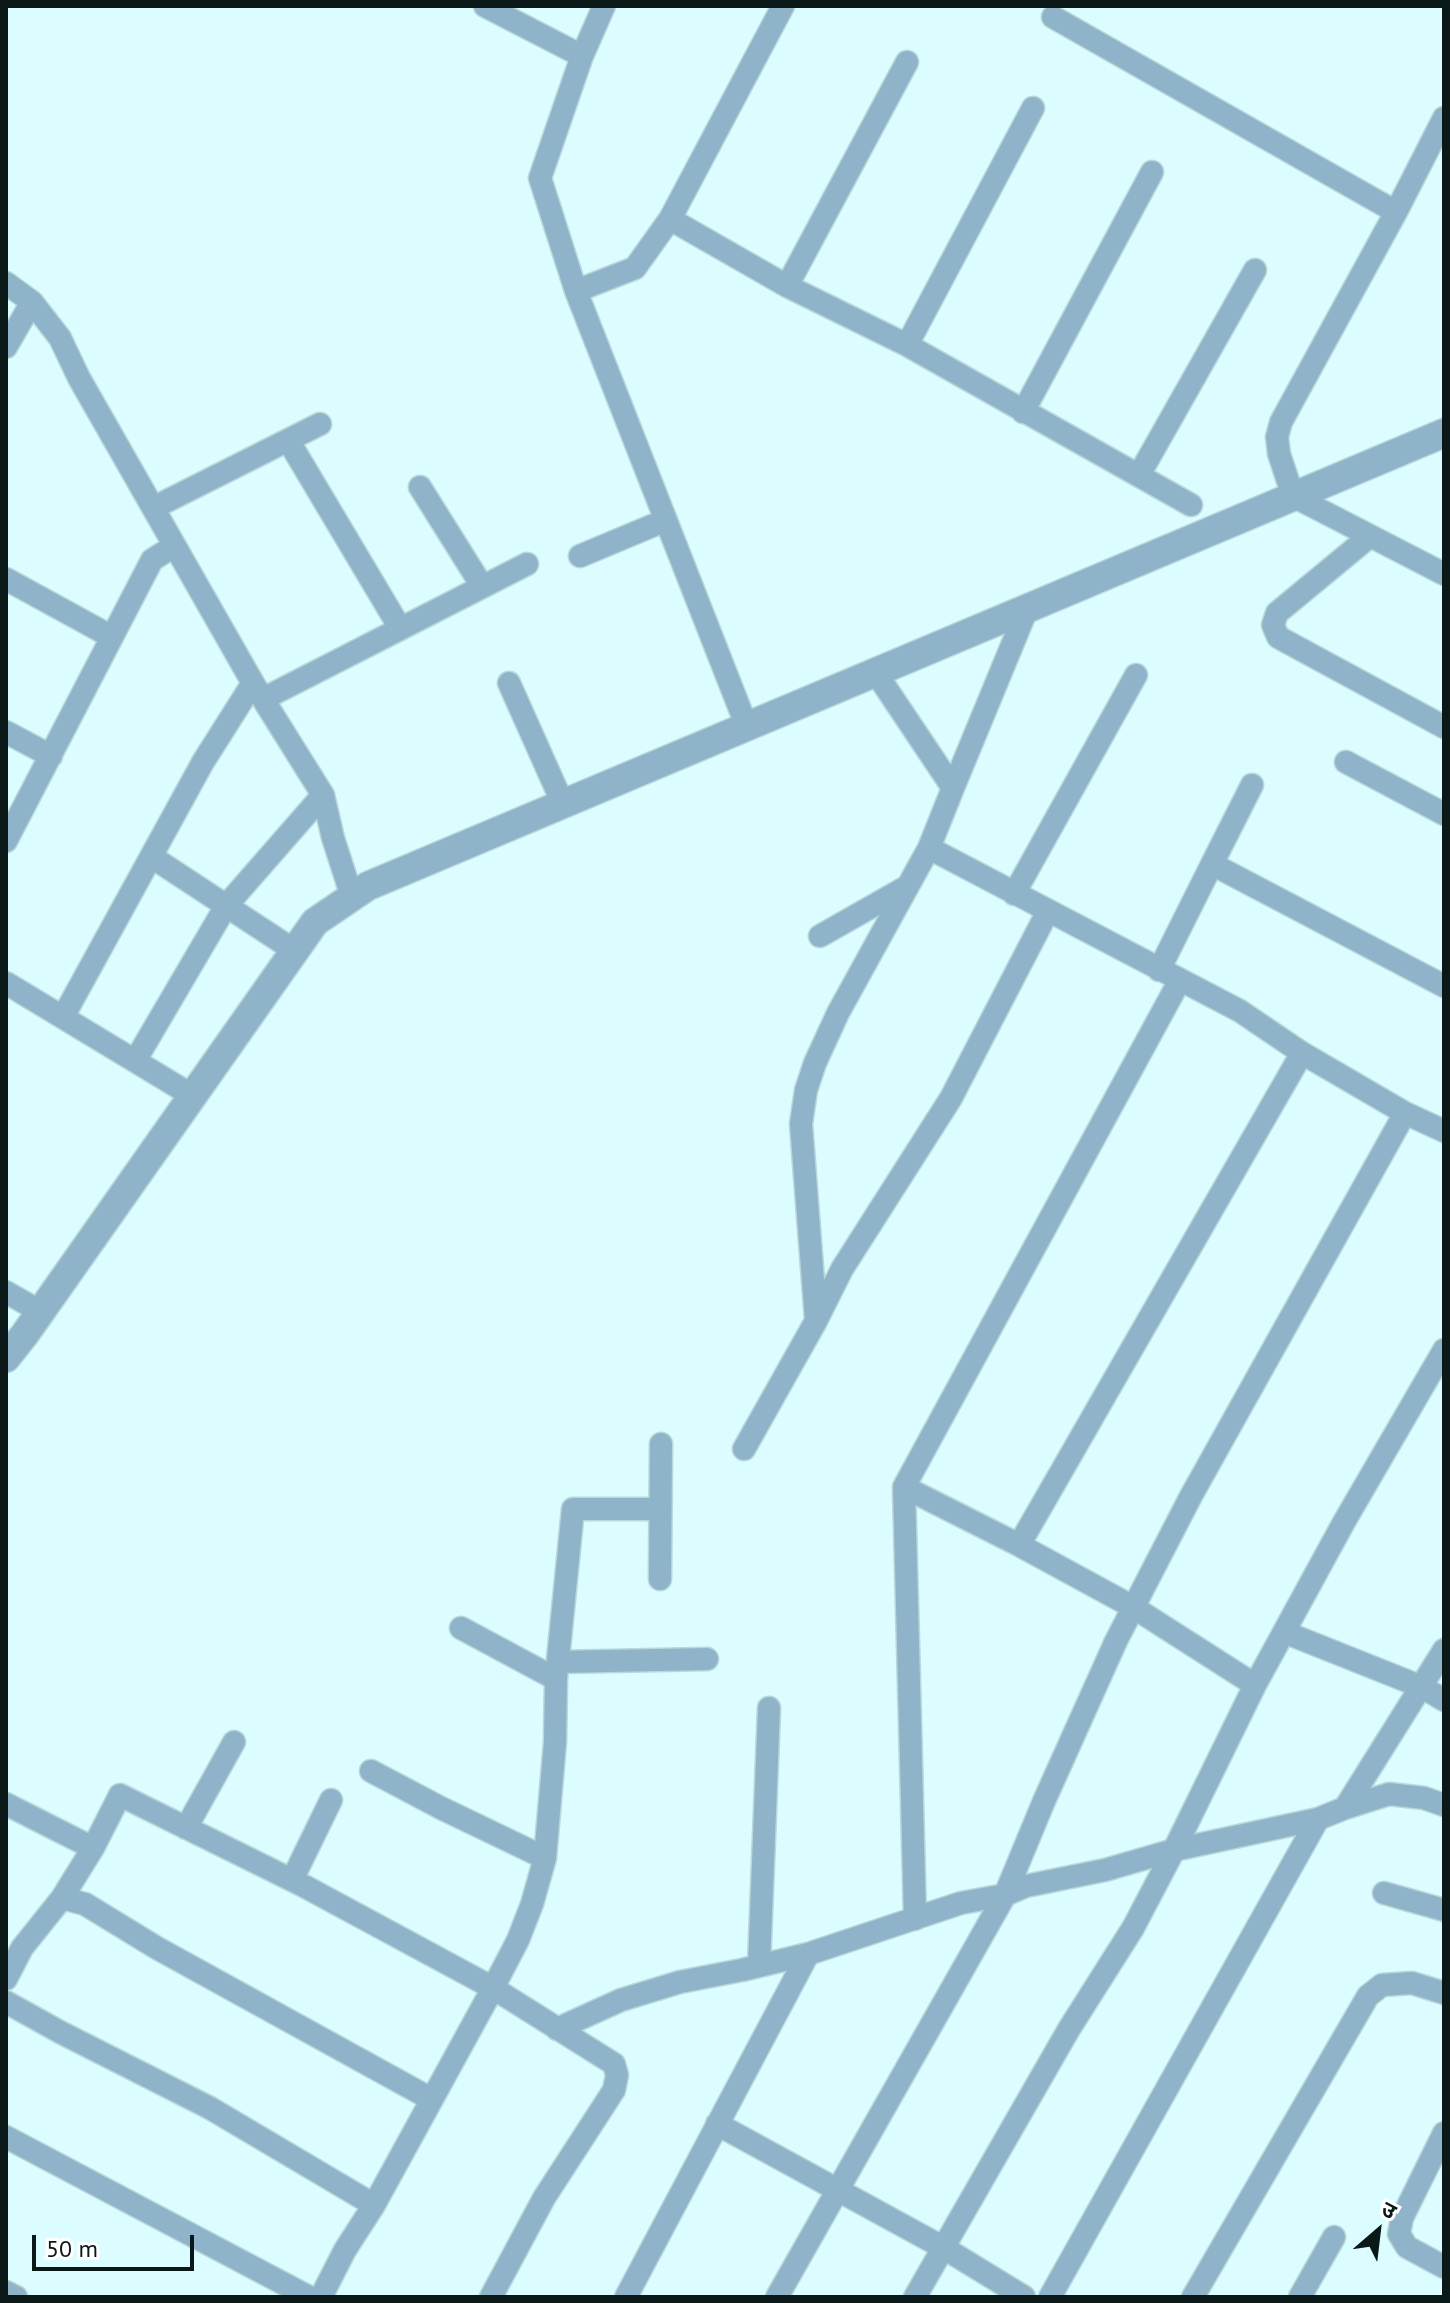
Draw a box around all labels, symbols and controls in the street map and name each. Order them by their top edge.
north arrow [1338,2191,1418,2271]
text: उ [1377,2194,1402,2225]
scale bar [36,2219,198,2269]
text: 50 m [46,2233,98,2264]

